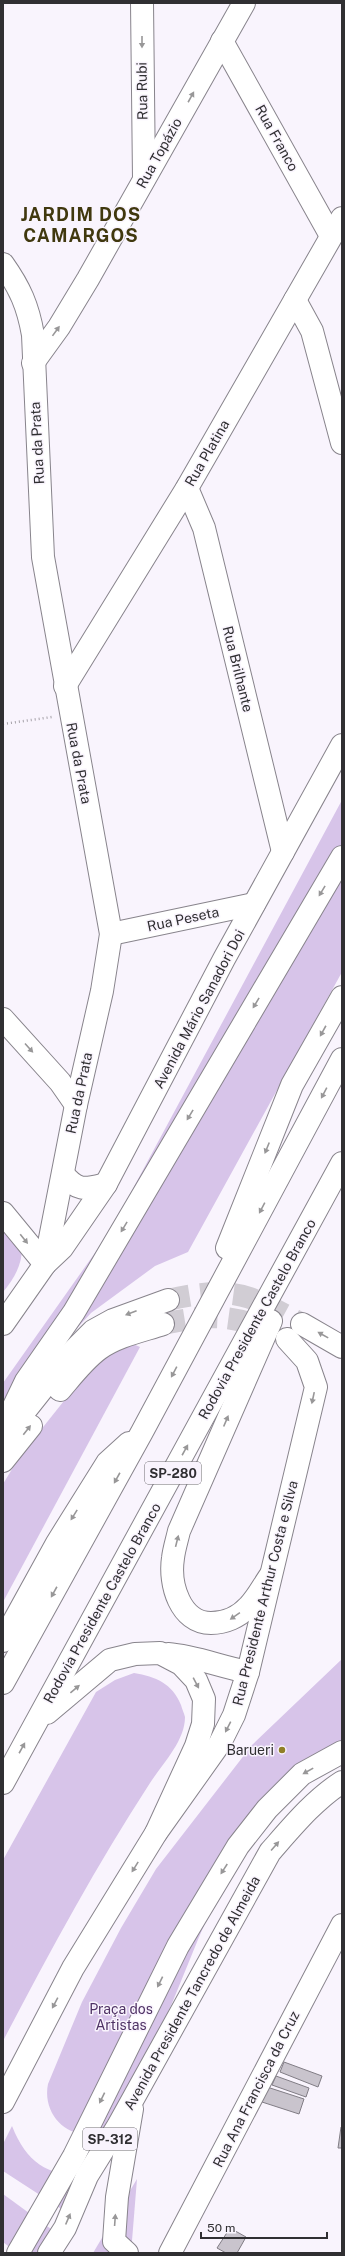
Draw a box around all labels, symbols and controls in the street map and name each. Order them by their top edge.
one-way arrow [139,36,145,49]
street label: Rua Rubi [133,62,151,120]
one-way arrow [187,91,194,103]
street label: Rua Franco [252,102,302,174]
street label: Rua Topázio [133,115,185,191]
district label: JARDIM DOS CAMARGOS [21,204,141,246]
one-way arrow [52,326,60,337]
street label: Rua da Prata [27,401,47,485]
street label: Rua Platina [182,417,232,489]
street label: Rua Brilhante [220,624,256,714]
street label: Rua da Prata [63,721,95,805]
one-way arrow [319,885,326,897]
street label: Rua Peseta [146,904,220,934]
street label: Avenida Mário Sanadori Doi [150,927,248,1091]
one-way arrow [253,997,260,1009]
one-way arrow [319,1025,326,1037]
one-way arrow [24,1043,34,1053]
street label: Rua da Prata [63,1051,95,1135]
one-way arrow [320,1088,327,1099]
one-way arrow [186,1110,194,1120]
one-way arrow [264,1142,270,1153]
one-way arrow [259,1202,265,1214]
street label: Rodovia Presidente Castelo Branco [195,1216,319,1422]
one-way arrow [120,1222,128,1232]
one-way arrow [19,1233,28,1244]
one-way arrow [125,1311,137,1317]
one-way arrow [317,1331,329,1338]
one-way arrow [171,1366,178,1378]
one-way arrow [310,1392,316,1404]
one-way arrow [224,1415,230,1427]
one-way arrow [23,1425,32,1436]
one-way arrow [182,1444,188,1456]
road number: SP-280 [145,1462,201,1484]
one-way arrow [113,1472,120,1484]
street label: Rua Presidente Arthur Costa e Silva [229,1479,301,1707]
street label: Rodovia Presidente Castelo Branco [40,1500,164,1706]
one-way arrow [70,1510,78,1520]
one-way arrow [174,1535,180,1547]
one-way arrow [50,1586,57,1598]
one-way arrow [230,1612,241,1620]
one-way arrow [193,1677,200,1689]
one-way arrow [70,1684,81,1693]
one-way arrow [225,1721,231,1733]
place label: Barueri [226,1742,274,1758]
one-way arrow [18,1743,25,1754]
marker: Barueri [277,1745,287,1755]
one-way arrow [302,1767,314,1774]
one-way arrow [270,1841,279,1852]
one-way arrow [132,1861,139,1872]
one-way arrow [220,1863,227,1875]
street label: Avenida Presidente Tancredo de Almeida [121,1873,263,2113]
one-way arrow [157,1976,163,1987]
one-way arrow [52,1997,58,2008]
park label: Praça dos Artistas [89,2001,153,2033]
street label: Rua Ana Francisca da Cruz [210,2008,303,2170]
one-way arrow [99,2093,105,2104]
road number: SP-312 [83,2128,137,2150]
one-way arrow [66,2213,72,2225]
one-way arrow [112,2214,119,2226]
scale bar [201,2214,327,2240]
text: 50 m [207,2221,235,2235]

